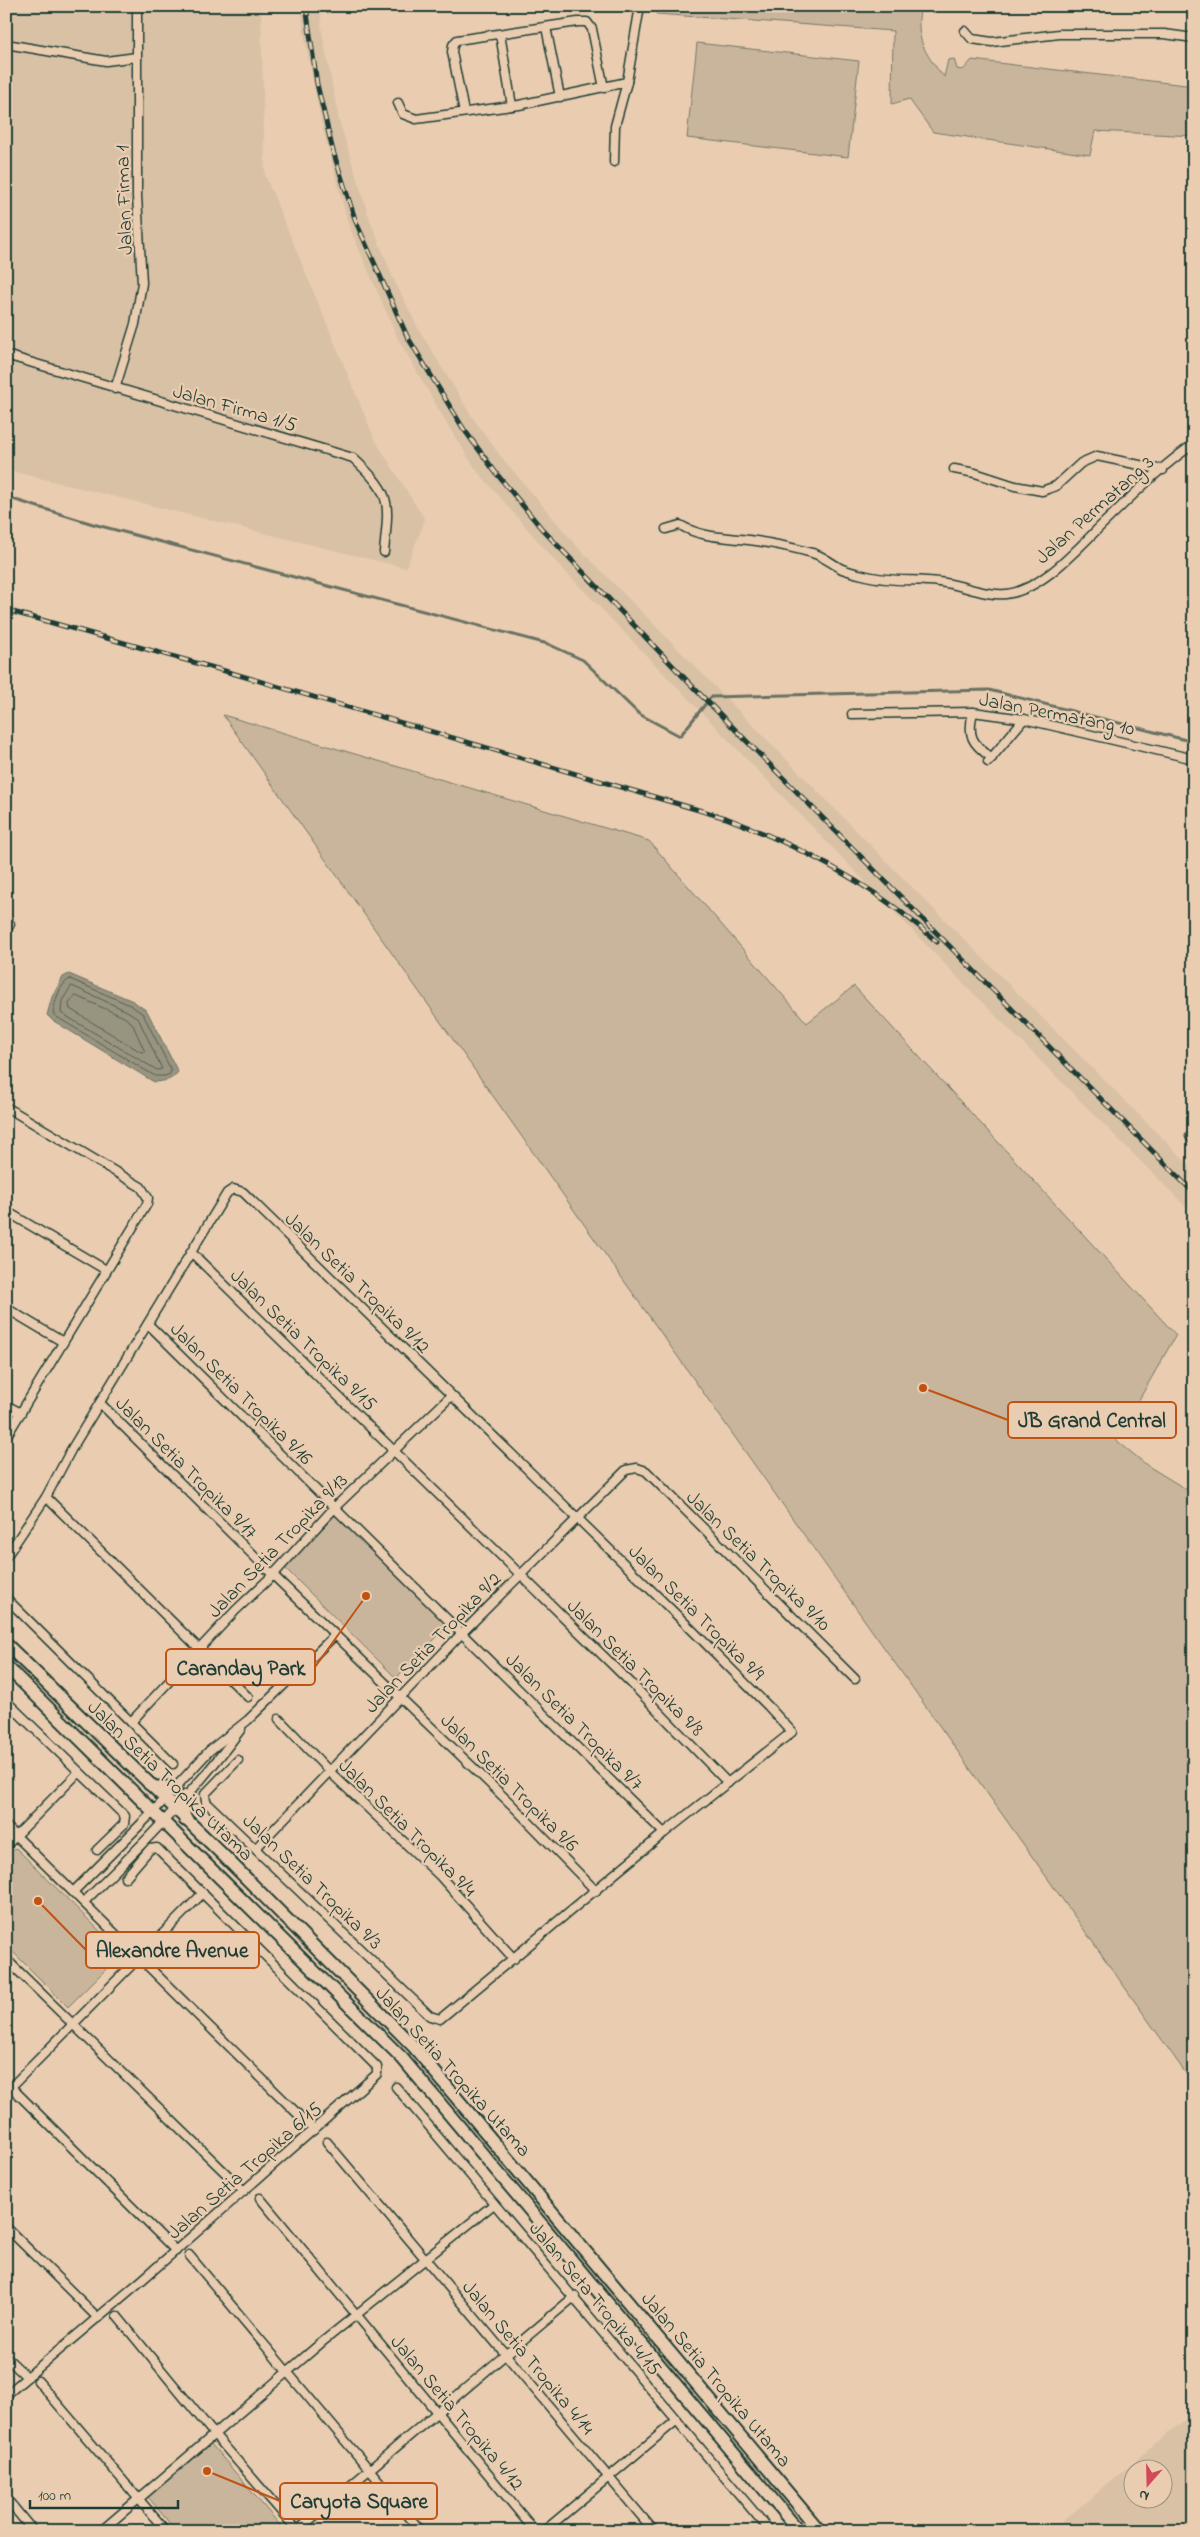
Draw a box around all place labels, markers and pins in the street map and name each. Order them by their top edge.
callout: JB Grand Central [1008,1402,1176,1438]
callout: Caranday Park [166,1649,315,1685]
callout: Alexandre Avenue [86,1932,259,1968]
callout: Caryota Square [280,2483,437,2519]

